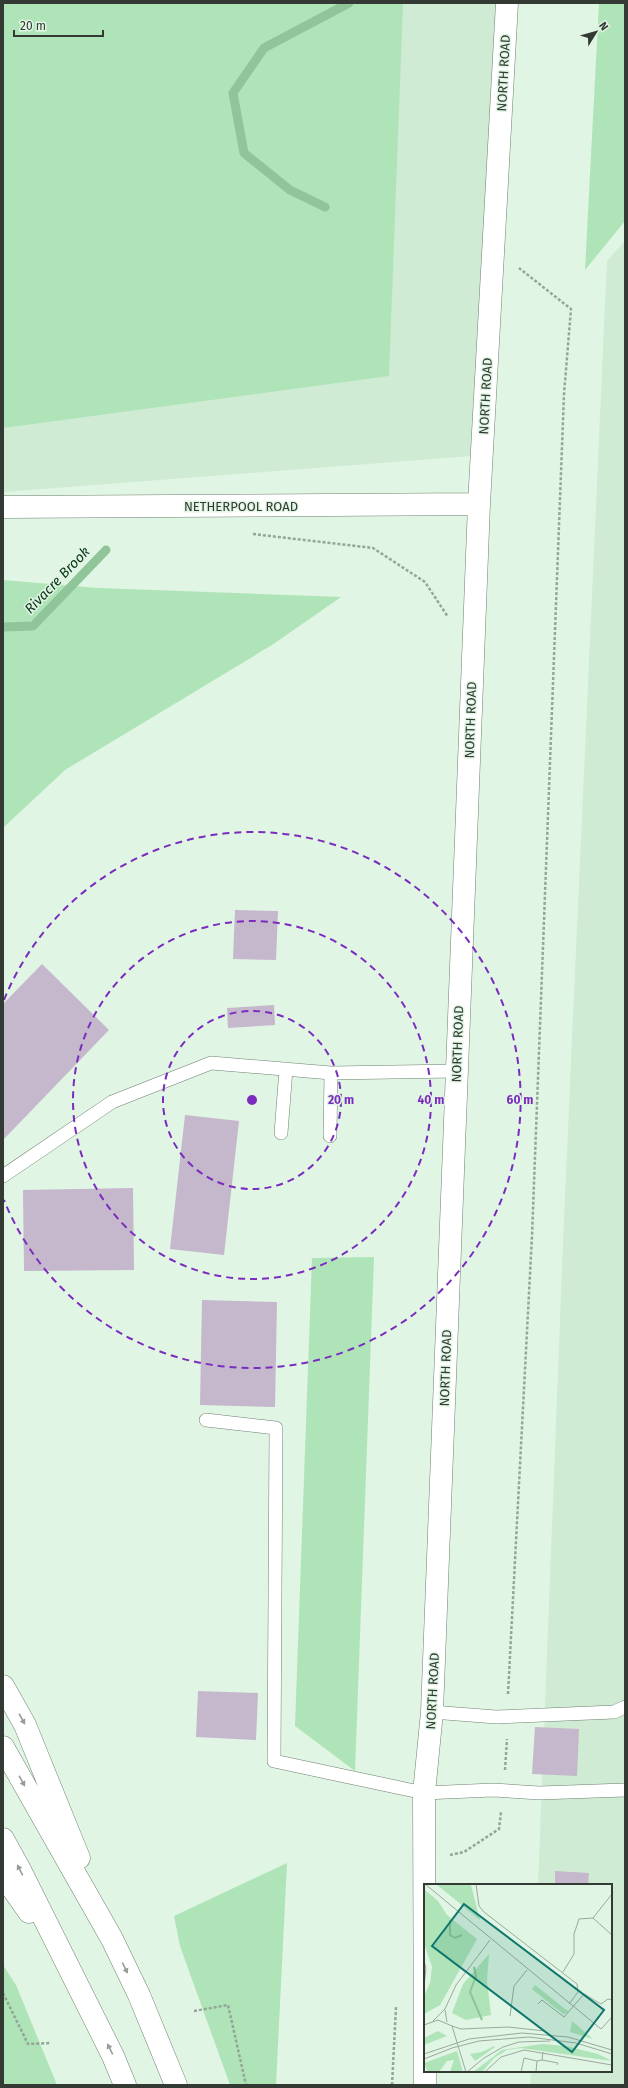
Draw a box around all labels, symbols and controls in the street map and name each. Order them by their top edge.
scale bar [14,12,103,38]
north arrow [576,12,616,52]
text: 20 m [20,19,46,33]
text: N [596,19,611,33]
street label: NORTH ROAD [494,34,513,112]
street label: NORTH ROAD [476,357,495,435]
street label: NETHERPOOL ROAD [184,499,298,514]
water label: Rivacre Brook [21,543,94,617]
street label: NORTH ROAD [462,681,479,759]
street label: NORTH ROAD [449,1005,466,1083]
centre of rings [245,1093,259,1107]
text: 20 m [328,1093,354,1107]
text: 40 m [418,1093,444,1107]
text: 60 m [507,1093,533,1107]
street label: NORTH ROAD [437,1329,454,1407]
street label: NORTH ROAD [423,1652,442,1730]
one-way arrow [19,1714,26,1725]
one-way arrow [19,1775,26,1786]
one-way arrow [17,1864,23,1876]
inset map [424,1884,612,2072]
one-way arrow [122,1962,128,1974]
one-way arrow [107,2043,113,2055]

